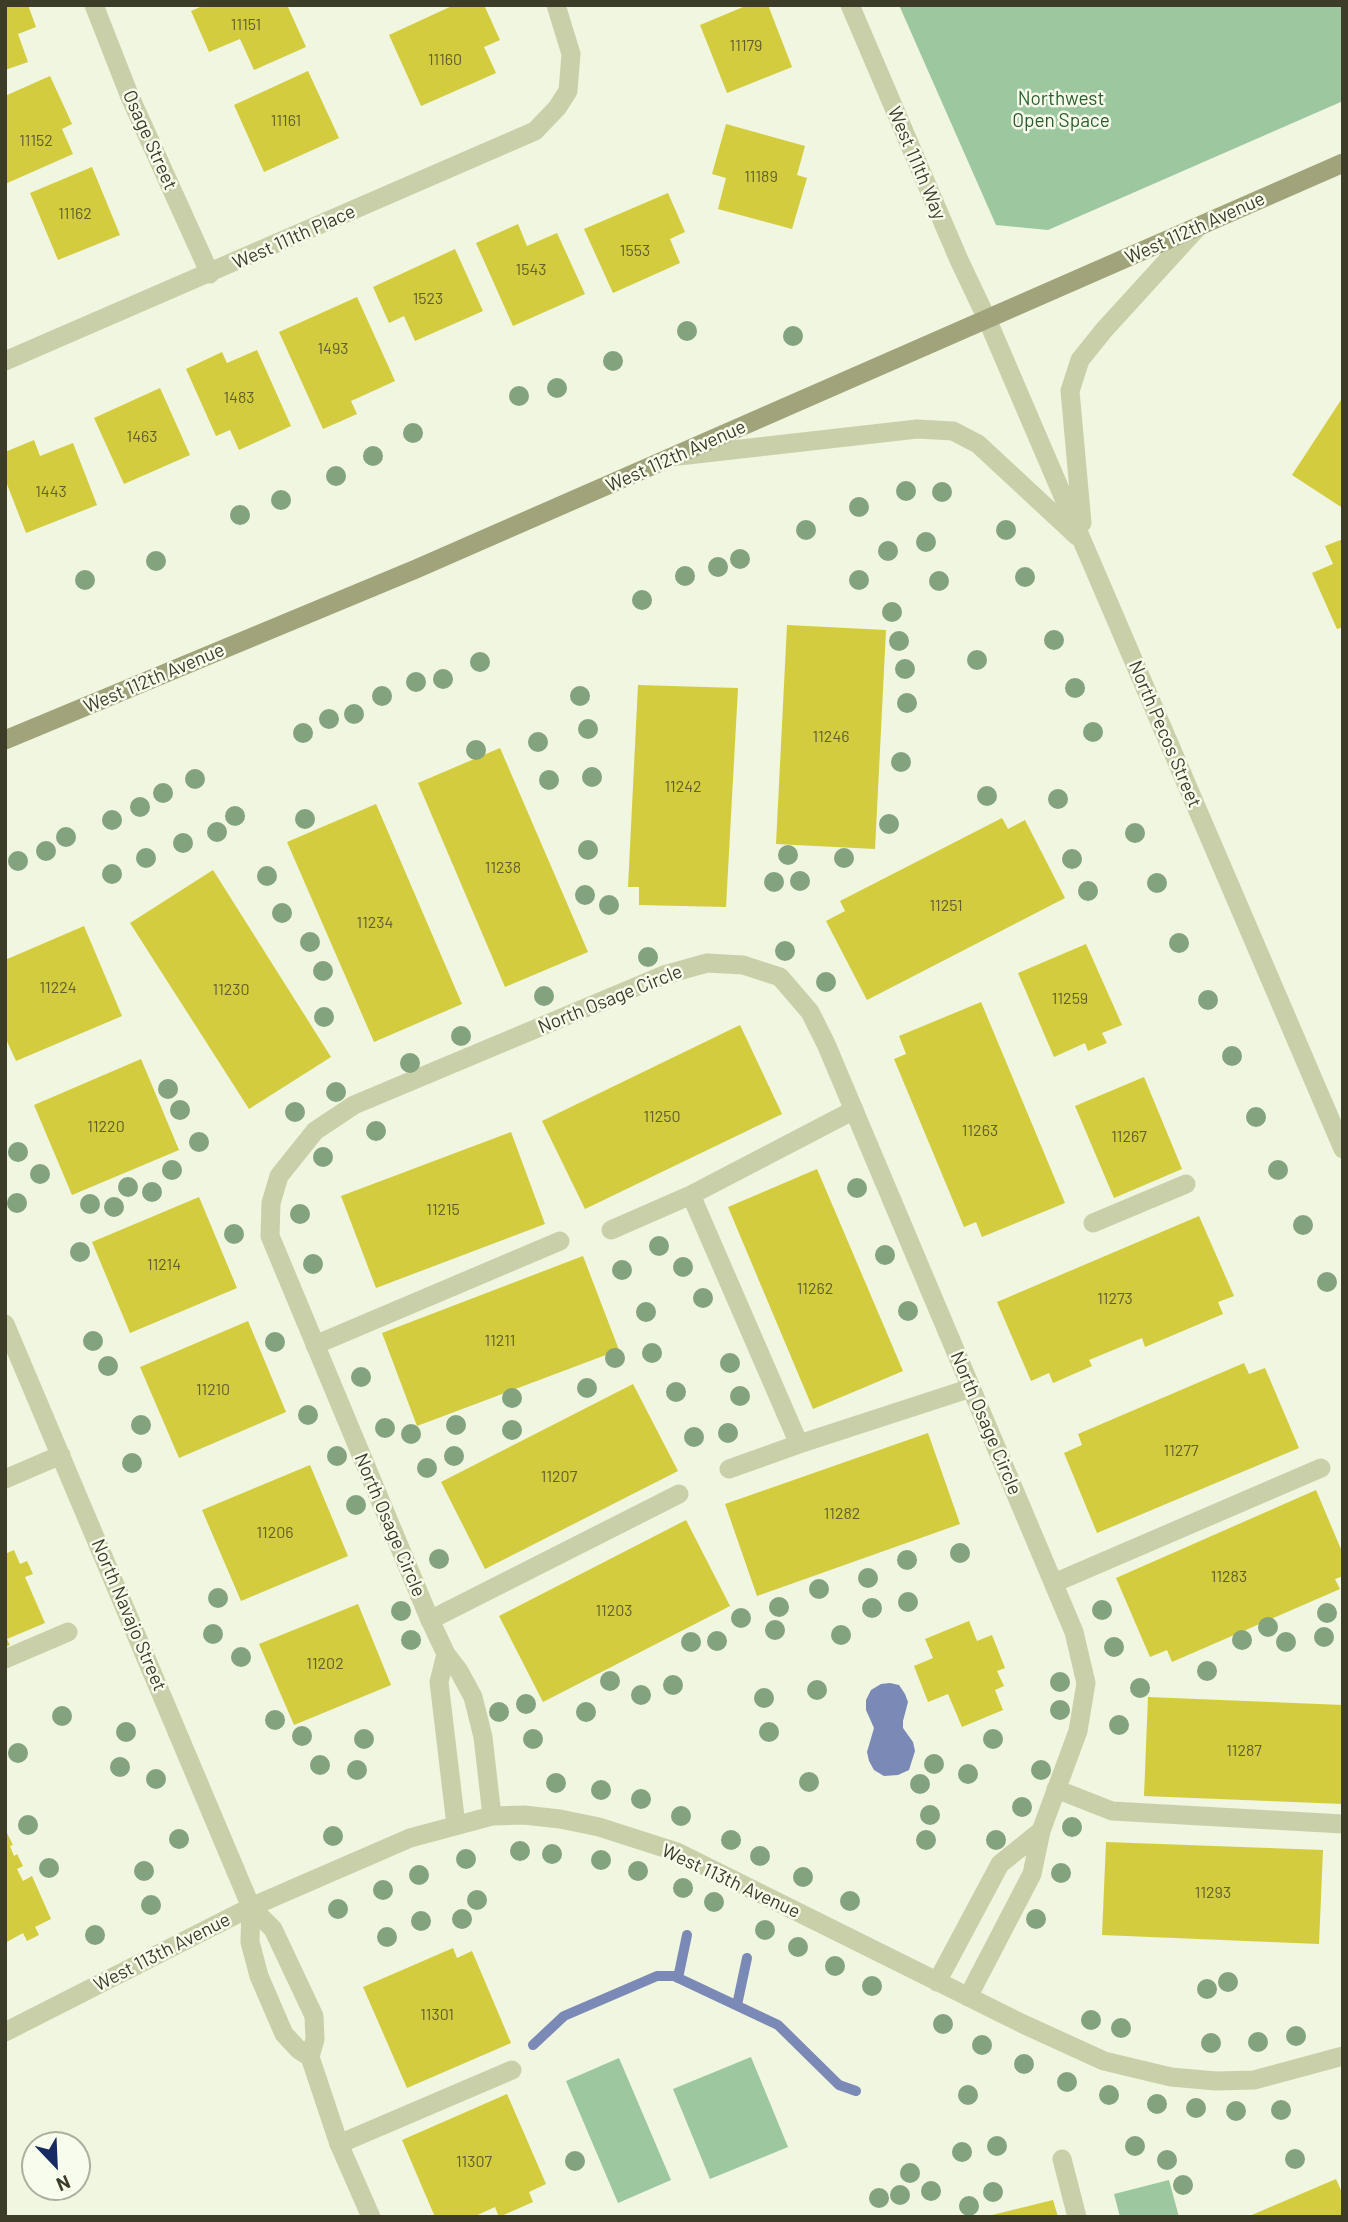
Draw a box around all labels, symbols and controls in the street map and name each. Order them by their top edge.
house number: 11151 [231,15,261,35]
house number: 11179 [730,36,762,56]
house number: 11160 [428,50,462,70]
street label: Osage Street [118,87,182,193]
park label: Northwest Open Space [1012,88,1110,132]
street label: West 111th Way [883,103,951,223]
house number: 11161 [271,111,301,131]
house number: 11152 [19,131,53,151]
house number: 11189 [744,167,778,187]
street label: West 112th Avenue [1122,187,1268,269]
street label: West 111th Place [229,200,359,274]
house number: 11162 [58,204,92,224]
house number: 1553 [620,241,650,261]
house number: 1543 [516,260,546,280]
house number: 1523 [413,289,443,309]
house number: 1493 [318,339,348,359]
house number: 1483 [224,388,254,408]
street label: West 112th Avenue [603,415,749,497]
house number: 1463 [127,427,157,447]
house number: 1443 [35,482,67,502]
street label: West 112th Avenue [80,638,228,718]
street label: North Pecos Street [1124,657,1206,811]
house number: 11246 [813,727,849,747]
house number: 11242 [664,777,702,797]
house number: 11238 [485,858,521,878]
house number: 11251 [929,896,963,916]
house number: 11234 [357,913,393,933]
street label: North Osage Circle [534,960,686,1038]
house number: 11224 [39,978,77,998]
house number: 11230 [212,980,250,1000]
house number: 11259 [1052,989,1088,1009]
house number: 11250 [643,1107,681,1127]
house number: 11220 [87,1117,125,1137]
house number: 11263 [962,1121,998,1141]
house number: 11267 [1111,1127,1147,1147]
house number: 11215 [426,1200,460,1220]
house number: 11214 [147,1255,181,1275]
house number: 11262 [797,1279,833,1299]
house number: 11273 [1097,1289,1133,1309]
house number: 11211 [485,1331,515,1351]
street label: North Osage Circle [945,1348,1027,1498]
house number: 11210 [196,1380,230,1400]
house number: 11277 [1164,1441,1198,1461]
street label: North Osage Circle [349,1450,431,1600]
house number: 11207 [541,1467,577,1487]
house number: 11282 [824,1504,860,1524]
house number: 11206 [256,1523,294,1543]
street label: North Navajo Street [87,1536,171,1694]
house number: 11283 [1211,1567,1247,1587]
house number: 11203 [595,1601,633,1621]
house number: 11202 [306,1654,344,1674]
house number: 11287 [1226,1741,1262,1761]
street label: West 113th Avenue [658,1839,804,1923]
house number: 11293 [1195,1883,1231,1903]
street label: West 113th Avenue [90,1908,234,1996]
house number: 11301 [420,2005,454,2025]
north arrow [21,2131,91,2201]
house number: 11307 [456,2152,492,2172]
text: N [53,2171,74,2197]

